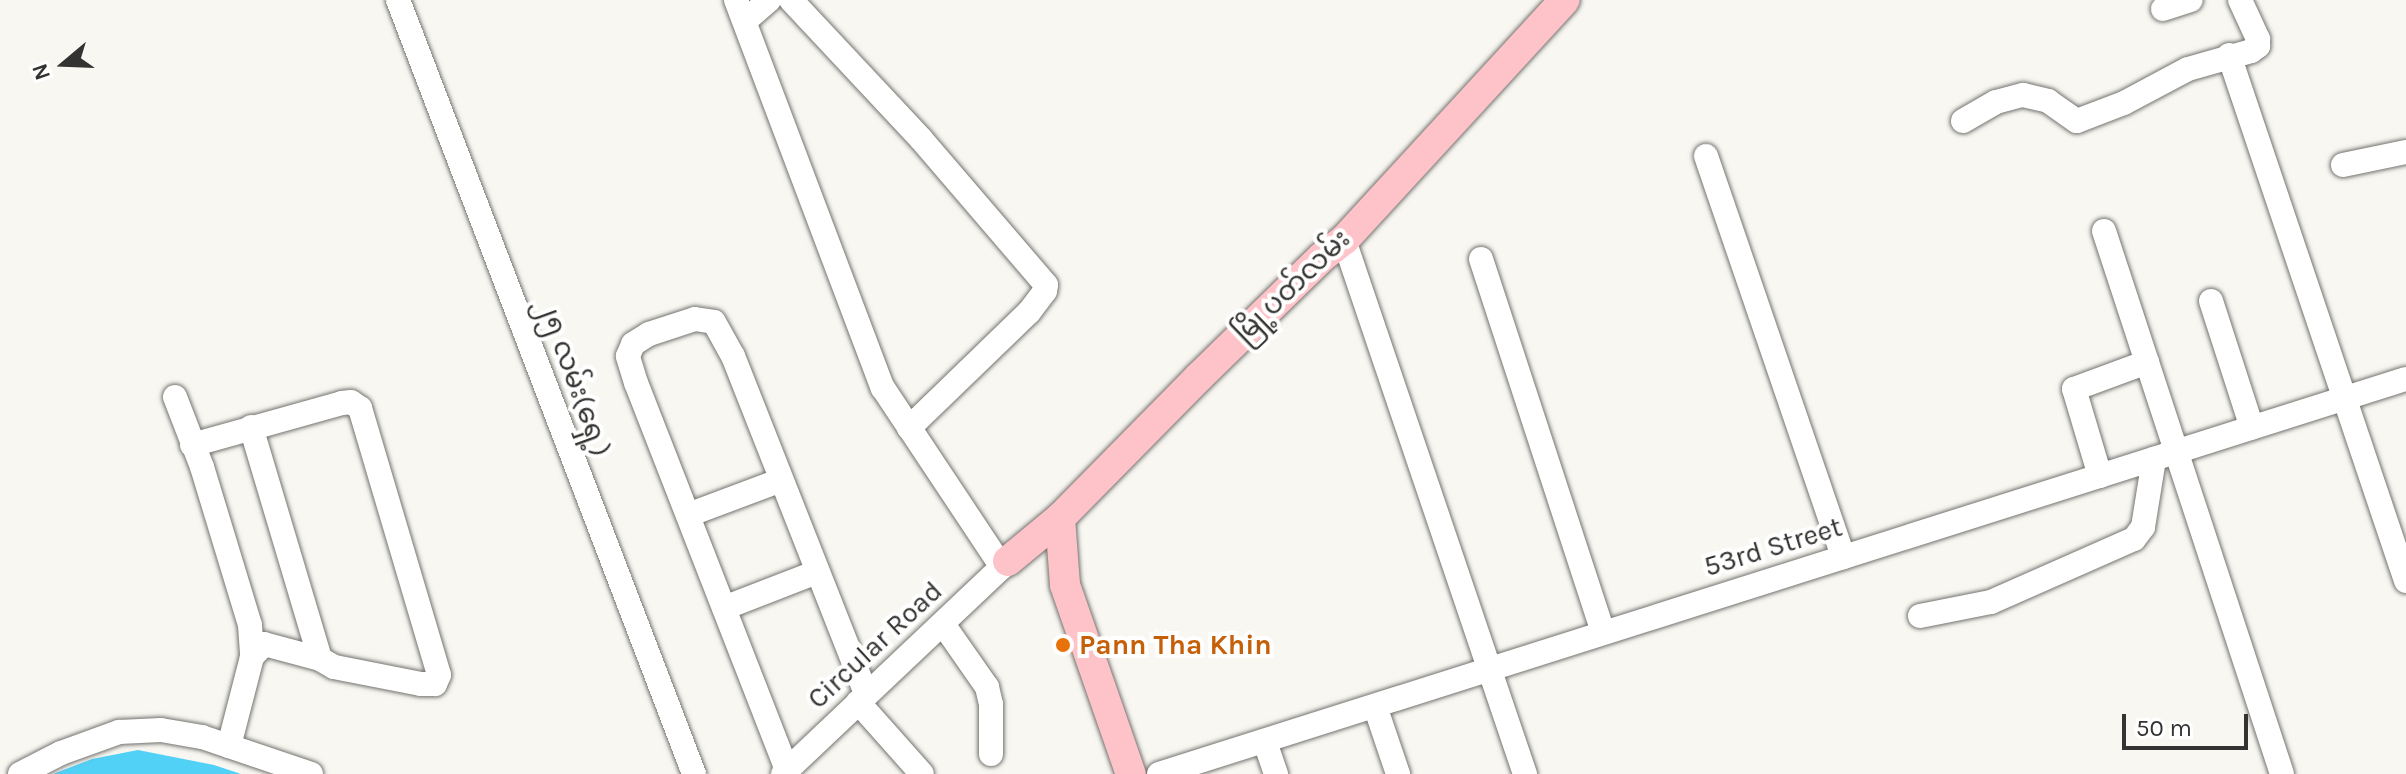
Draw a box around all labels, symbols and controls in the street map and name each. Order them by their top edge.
north arrow [24,24,104,104]
text: N [26,60,56,84]
street label: မြို့ပတ်လမ်း [1227,222,1357,350]
street label: ၂၅ လမ်း(ရှေ့) [530,293,618,461]
street label: 53rd Street [1700,510,1846,584]
street label: Circular Road [801,574,949,716]
place label: Pann Tha Khin [1079,628,1272,662]
marker: Pann Tha Khin [1054,636,1072,654]
scale bar [2126,698,2252,748]
text: 50 m [2136,714,2192,742]

